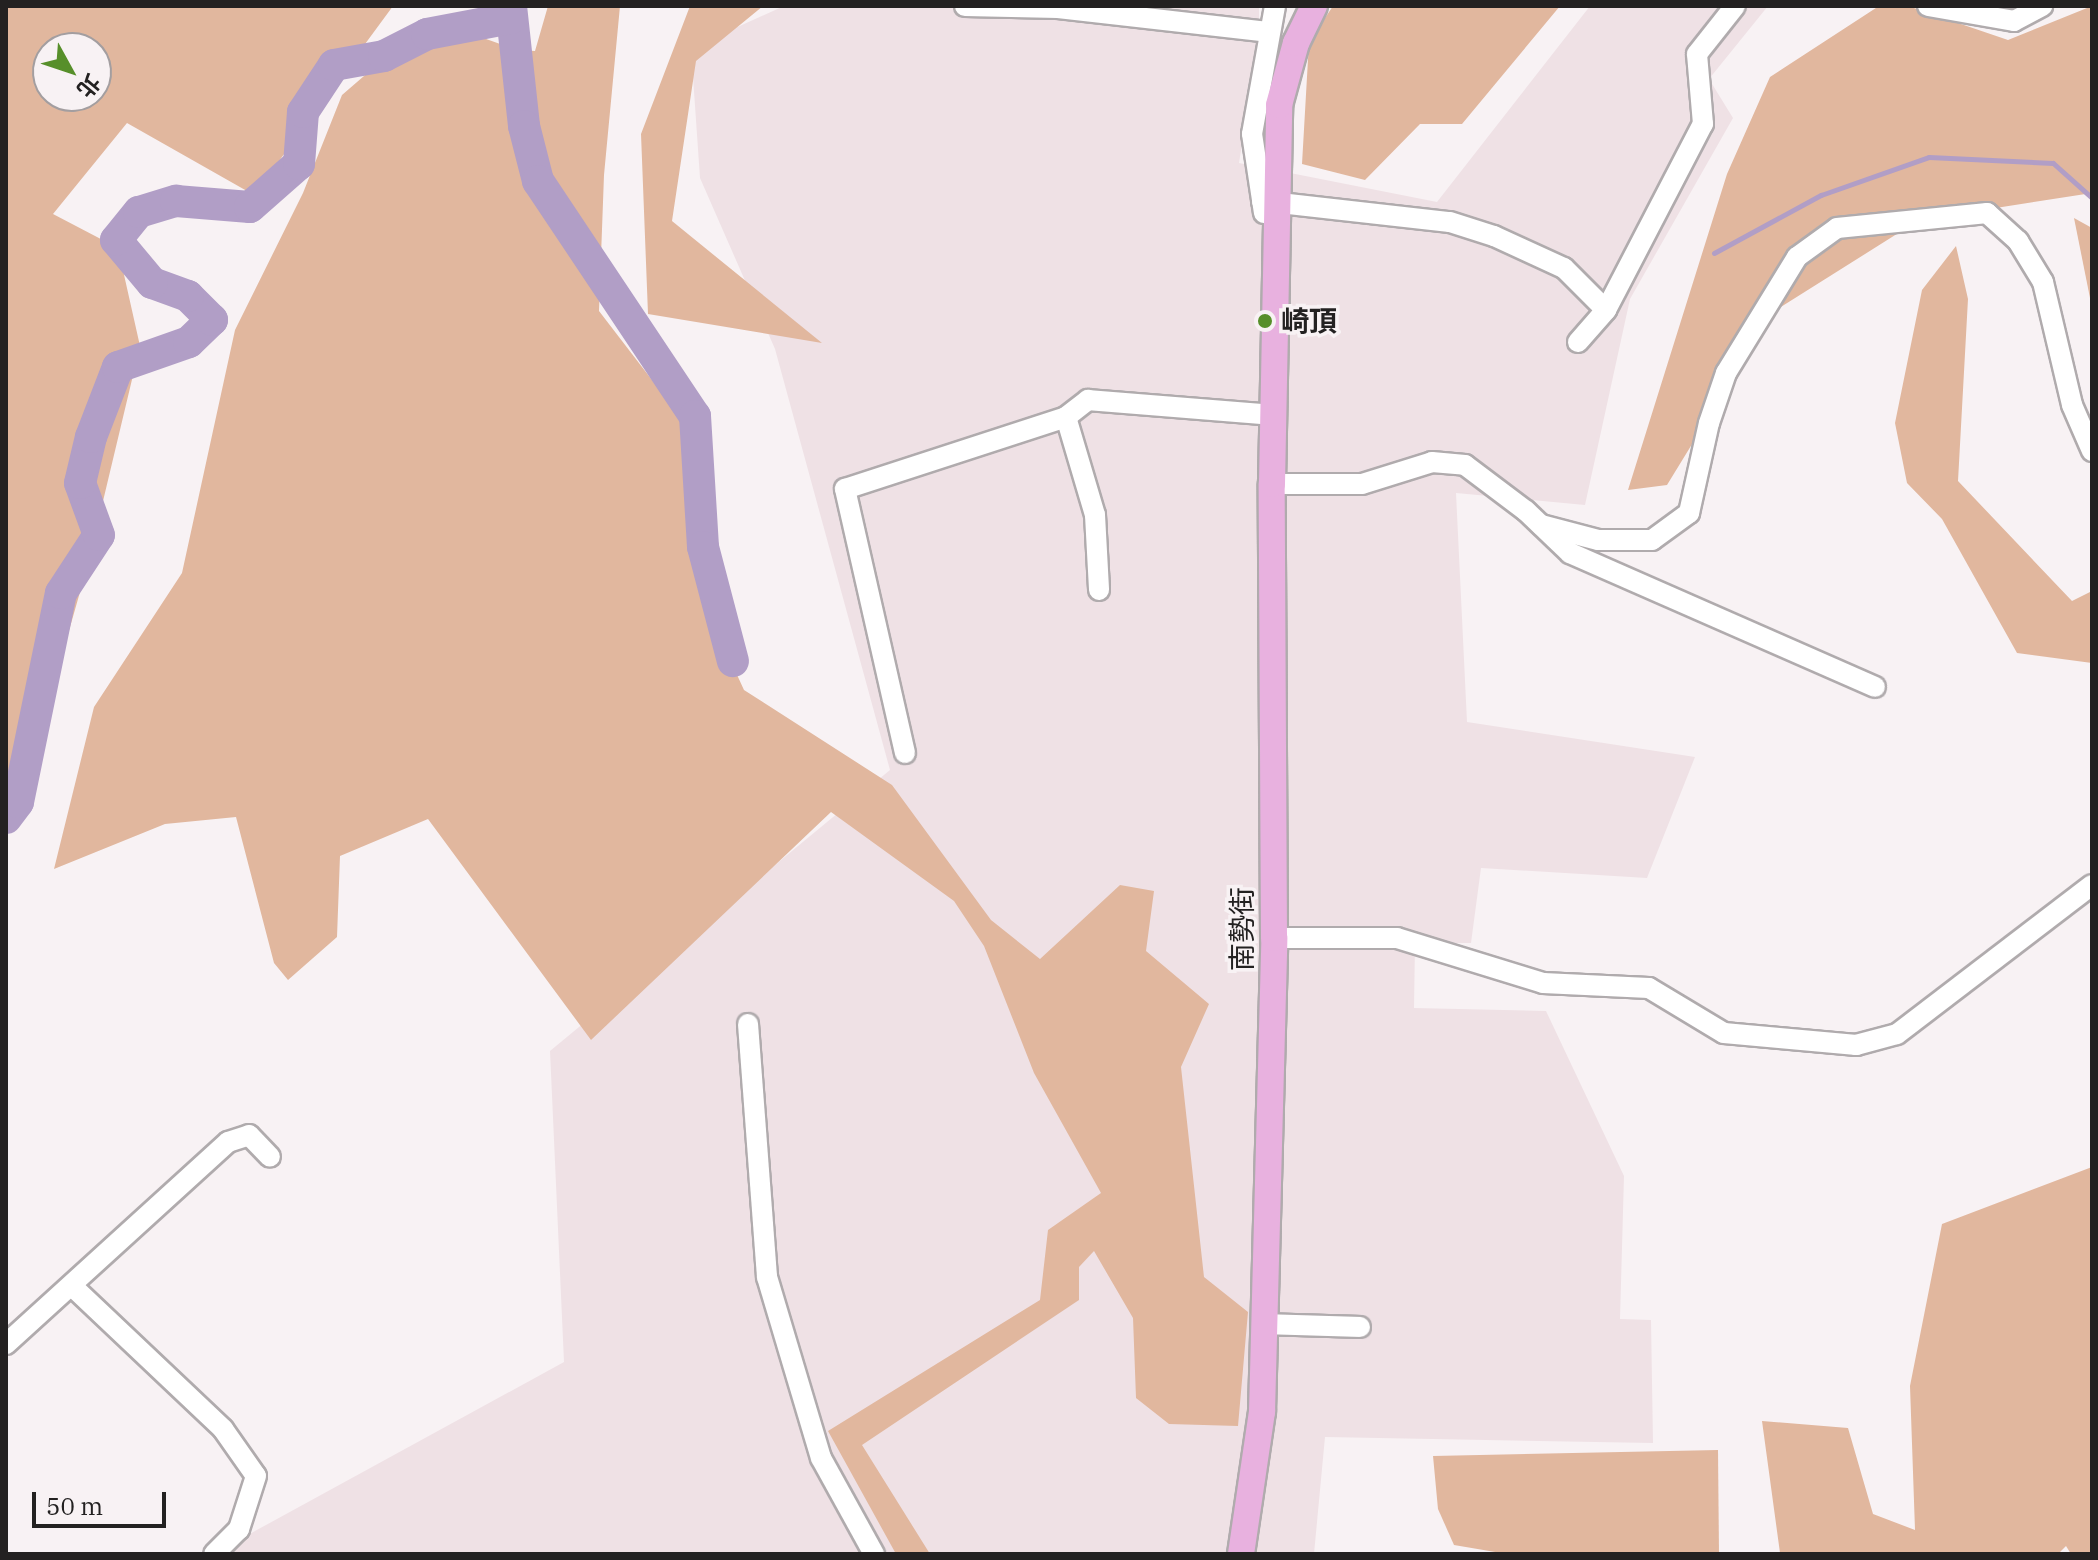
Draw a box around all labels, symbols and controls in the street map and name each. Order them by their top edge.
north arrow [32,32,112,112]
text: 北 [71,69,107,104]
place label: 崎頂 [1281,304,1337,338]
marker: 崎頂 [1256,312,1274,330]
street label: 南勢街 [1225,887,1259,971]
scale bar [36,1476,170,1526]
text: 50 m [46,1490,103,1522]

